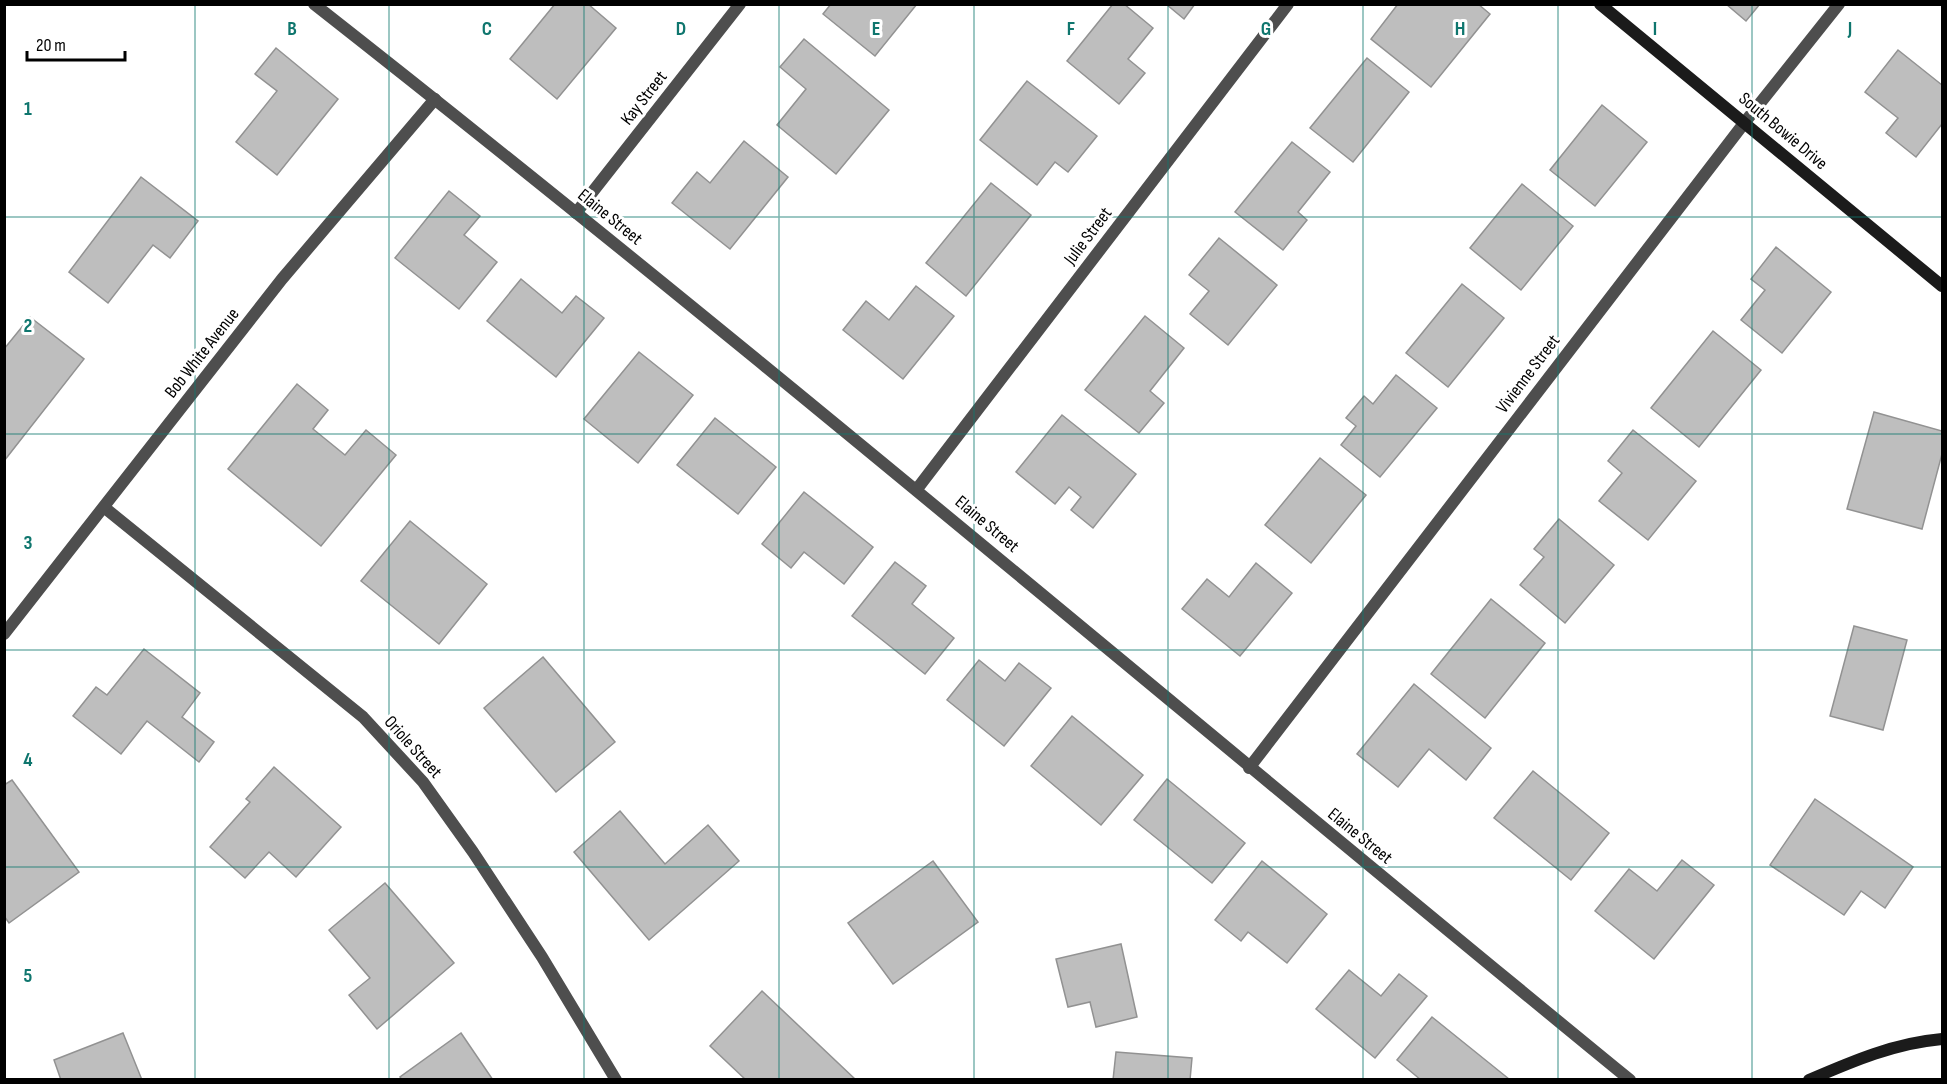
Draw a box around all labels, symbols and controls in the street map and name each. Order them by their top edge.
text: B [287,17,297,41]
text: C [482,17,492,41]
text: D [676,17,686,41]
text: E [872,17,880,41]
text: F [1067,17,1075,41]
text: G [1261,17,1271,41]
text: H [1455,17,1465,41]
text: I [1653,17,1657,41]
text: J [1847,17,1852,41]
scale bar [27,24,124,62]
text: 20 m [36,35,66,56]
street label: Kay Street [616,66,672,129]
street label: South Bowie Drive [1734,88,1832,174]
text: 1 [24,97,32,121]
street label: Elaine Street [574,185,647,250]
street label: Julie Street [1059,203,1117,270]
street label: Bob White Avenue [160,304,244,402]
text: 2 [24,314,32,338]
street label: Vivienne Street [1492,330,1565,417]
street label: Elaine Street [951,491,1024,557]
text: 3 [24,531,33,555]
street label: Oriole Street [380,712,447,783]
text: 4 [23,748,33,772]
street label: Elaine Street [1324,804,1397,869]
text: 5 [24,964,33,988]

